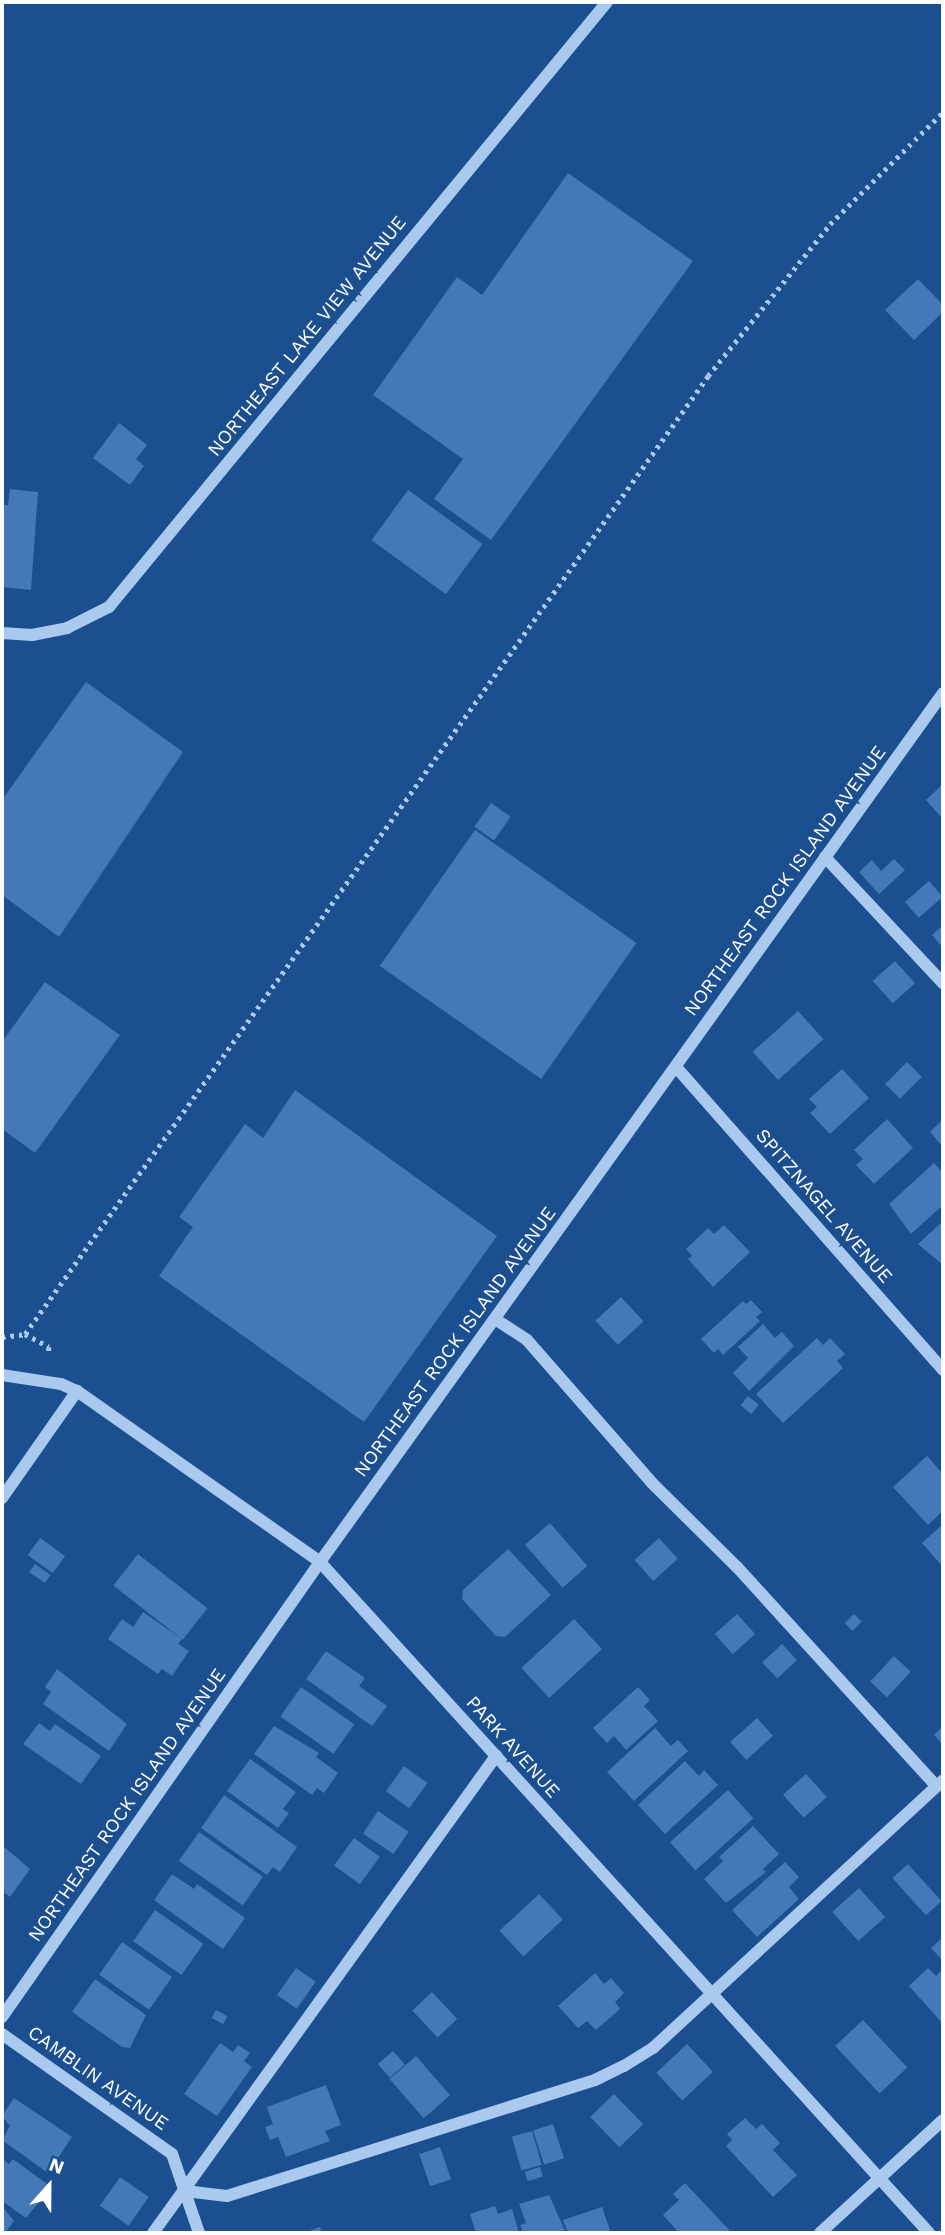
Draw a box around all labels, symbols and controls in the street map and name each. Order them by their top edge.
street label: NORTHEAST LAKE VIEW AVENUE [202,210,412,462]
street label: NORTHEAST ROCK ISLAND AVENUE [679,741,891,1021]
street label: SPITZNAGEL AVENUE [750,1124,898,1288]
street label: NORTHEAST ROCK ISLAND AVENUE [349,1202,561,1482]
street label: NORTHEAST ROCK ISLAND AVENUE [23,1663,231,1947]
street label: PARK AVENUE [461,1691,565,1803]
street label: CAMBLIN AVENUE [23,2021,173,2135]
north arrow [14,2151,84,2221]
text: N [46,2153,67,2179]

